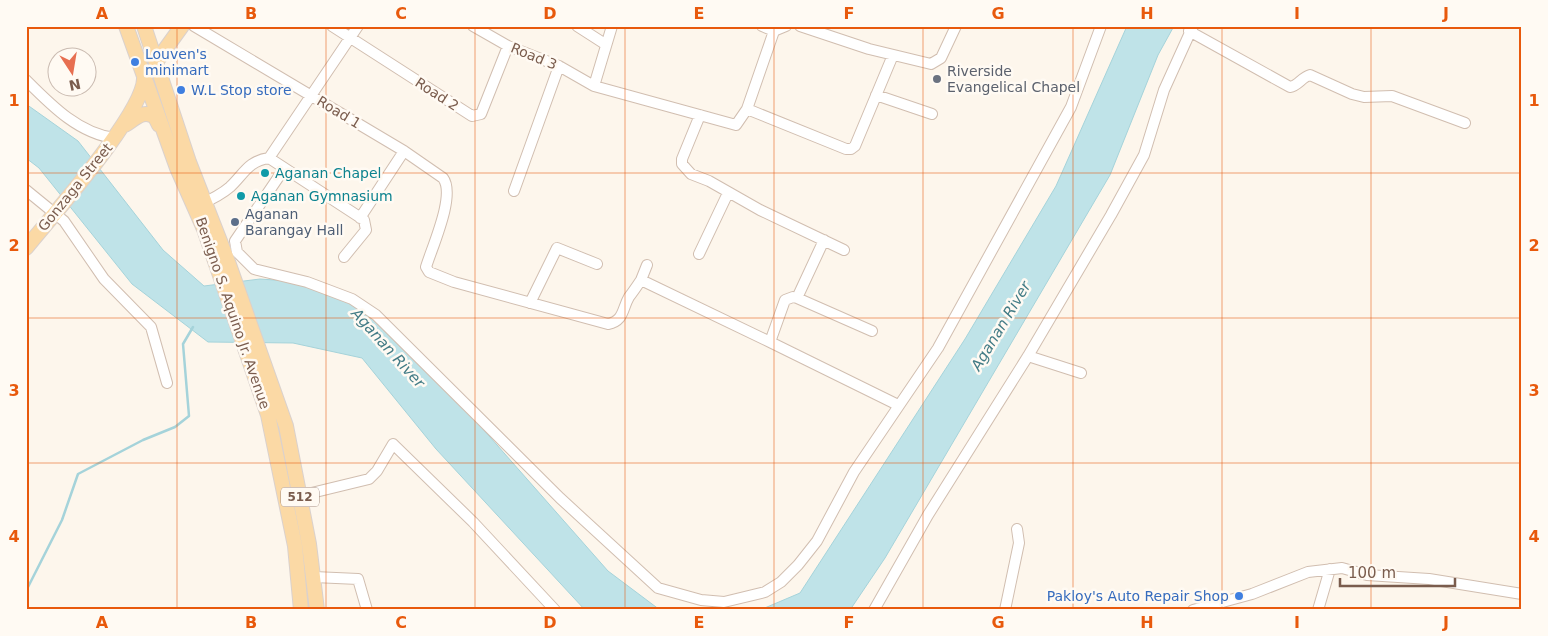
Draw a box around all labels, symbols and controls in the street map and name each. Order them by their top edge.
text: A [96,4,109,23]
text: B [245,4,257,23]
text: C [395,4,407,23]
text: D [543,4,557,23]
text: E [694,4,704,23]
text: F [844,4,854,23]
text: G [991,4,1005,23]
text: H [1140,4,1154,23]
text: I [1294,4,1300,23]
text: J [1442,4,1449,23]
street label: Road 3 [509,39,559,73]
place label: Louven's minimart [145,46,209,78]
north arrow [48,48,98,98]
marker: Louven's minimart [129,56,141,68]
place label: Riverside Evangelical Chapel [947,63,1080,95]
marker: Riverside Evangelical Chapel [931,73,943,85]
street label: Road 2 [412,74,462,114]
text: N [67,76,82,94]
place label: W.L Stop store [191,82,292,98]
marker: W.L Stop store [175,84,187,96]
text: 1 [8,91,20,110]
text: 1 [1528,91,1540,110]
street label: Road 1 [314,93,364,131]
street label: Gonzaga Street [35,139,116,234]
place label: Aganan Chapel [275,165,381,181]
marker: Aganan Chapel [259,167,271,179]
place label: Aganan Gymnasium [251,188,393,204]
marker: Aganan Gymnasium [235,190,247,202]
place label: Aganan Barangay Hall [245,206,343,238]
street label: Benigno S. Aquino Jr. Avenue [193,215,273,411]
marker: Aganan Barangay Hall [229,216,241,228]
text: 2 [8,236,20,255]
text: 2 [1528,236,1540,255]
water label: Aganan River [967,277,1035,375]
water label: Aganan River [347,304,429,392]
text: 3 [8,381,20,400]
text: 3 [1528,381,1540,400]
road number: 512 [281,488,319,507]
text: 4 [8,527,20,546]
text: 4 [1528,527,1540,546]
scale bar [1340,556,1456,588]
text: 100 m [1348,564,1396,582]
place label: Pakloy's Auto Repair Shop [1047,588,1229,604]
marker: Pakloy's Auto Repair Shop [1233,590,1245,602]
text: A [96,613,109,632]
text: B [245,613,257,632]
text: C [395,613,407,632]
text: D [543,613,557,632]
text: E [694,613,704,632]
text: F [844,613,854,632]
text: G [991,613,1005,632]
text: H [1140,613,1154,632]
text: I [1294,613,1300,632]
text: J [1442,613,1449,632]

